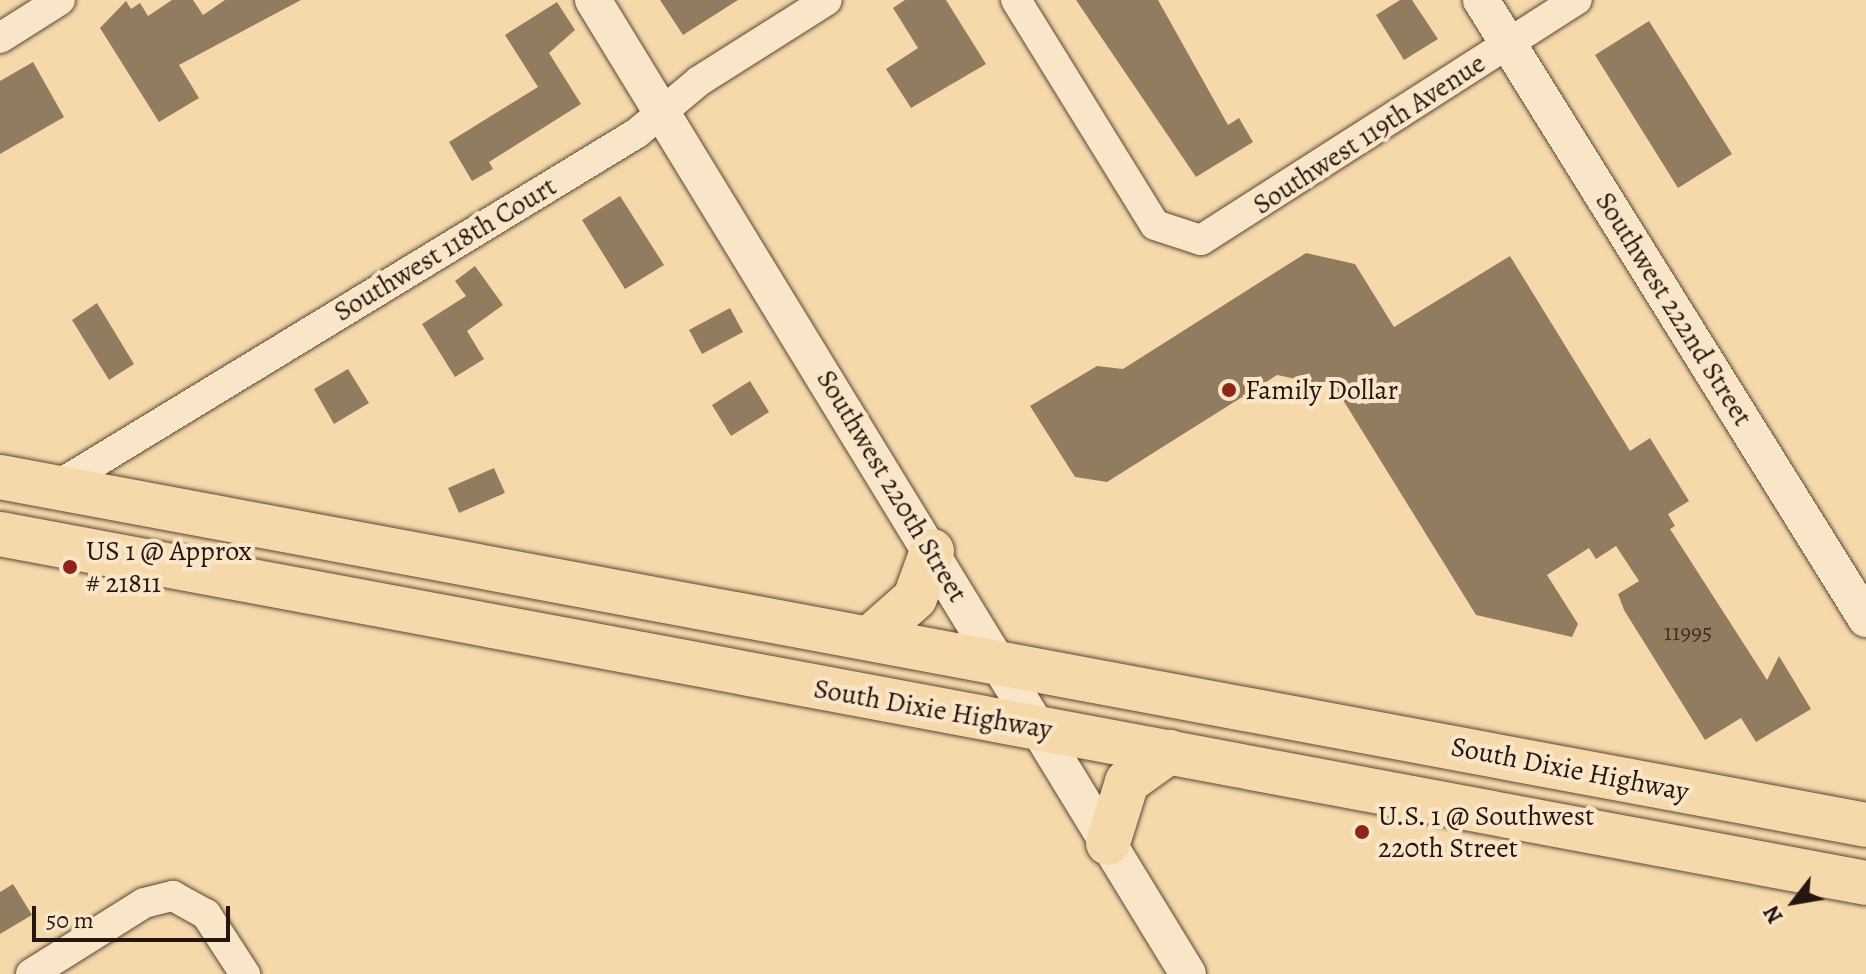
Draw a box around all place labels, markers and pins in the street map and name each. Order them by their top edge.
place label: Family Dollar [1245,373,1398,407]
marker: Family Dollar [1220,381,1238,399]
place label: US 1 @ Approx # 21811 [86,534,252,600]
marker: US 1 @ Approx # 21811 [61,558,79,576]
place label: U.S. 1 @ Southwest 220th Street [1378,799,1595,865]
marker: U.S. 1 @ Southwest 220th Street [1353,823,1371,841]

